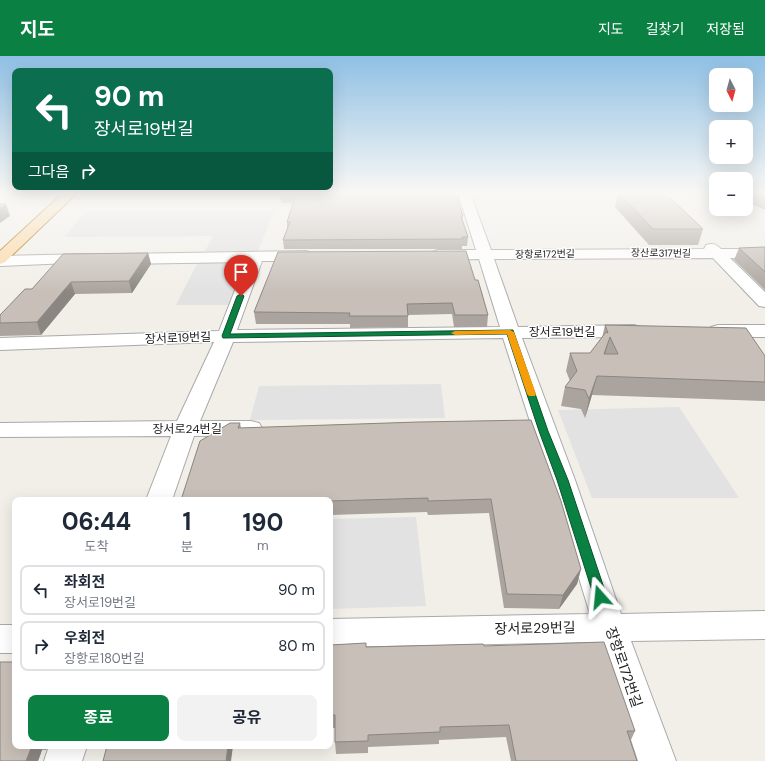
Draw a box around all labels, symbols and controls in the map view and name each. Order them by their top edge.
text: 지도 [20,17,55,42]
text: 지도 [598,20,624,38]
text: 길찾기 [646,20,684,38]
text: 저장됨 [706,20,745,38]
north arrow [709,68,753,112]
map controls [709,68,753,216]
text: 90 m [94,78,164,115]
icon: left [28,84,80,136]
text: 장서로19번길 [94,117,194,141]
button: + [709,120,753,164]
icon: right [77,160,99,182]
text: 그다음 [28,162,69,182]
button: − [709,172,753,216]
street label: 장산로317번길 [631,246,691,260]
street label: 장항로172번길 [515,247,575,261]
pin [224,255,258,296]
icon: arrive [230,261,252,283]
street label: 장서로19번길 [529,324,595,340]
street label: 장서로19번길 [144,329,212,347]
street label: 장서로24번길 [152,421,222,437]
text: 06:44 [62,506,131,537]
text: 1 [182,506,191,537]
text: 190 [242,507,283,538]
text: m [257,537,269,554]
text: 도착 [84,538,108,555]
text: 분 [181,538,193,555]
text: 좌회전 [64,572,105,592]
position arrow [579,576,621,618]
icon: left [30,579,52,601]
text: 90 m [278,580,315,600]
text: 장서로19번길 [64,594,136,611]
street label: 장서로29번길 [494,618,576,638]
street label: 장항로172번길 [602,624,646,710]
text: 우회전 [64,628,105,648]
icon: right [30,635,52,657]
text: 80 m [278,636,315,656]
text: 장항로180번길 [64,650,145,667]
button: 종료 [28,695,169,741]
button: 공유 [177,695,317,741]

